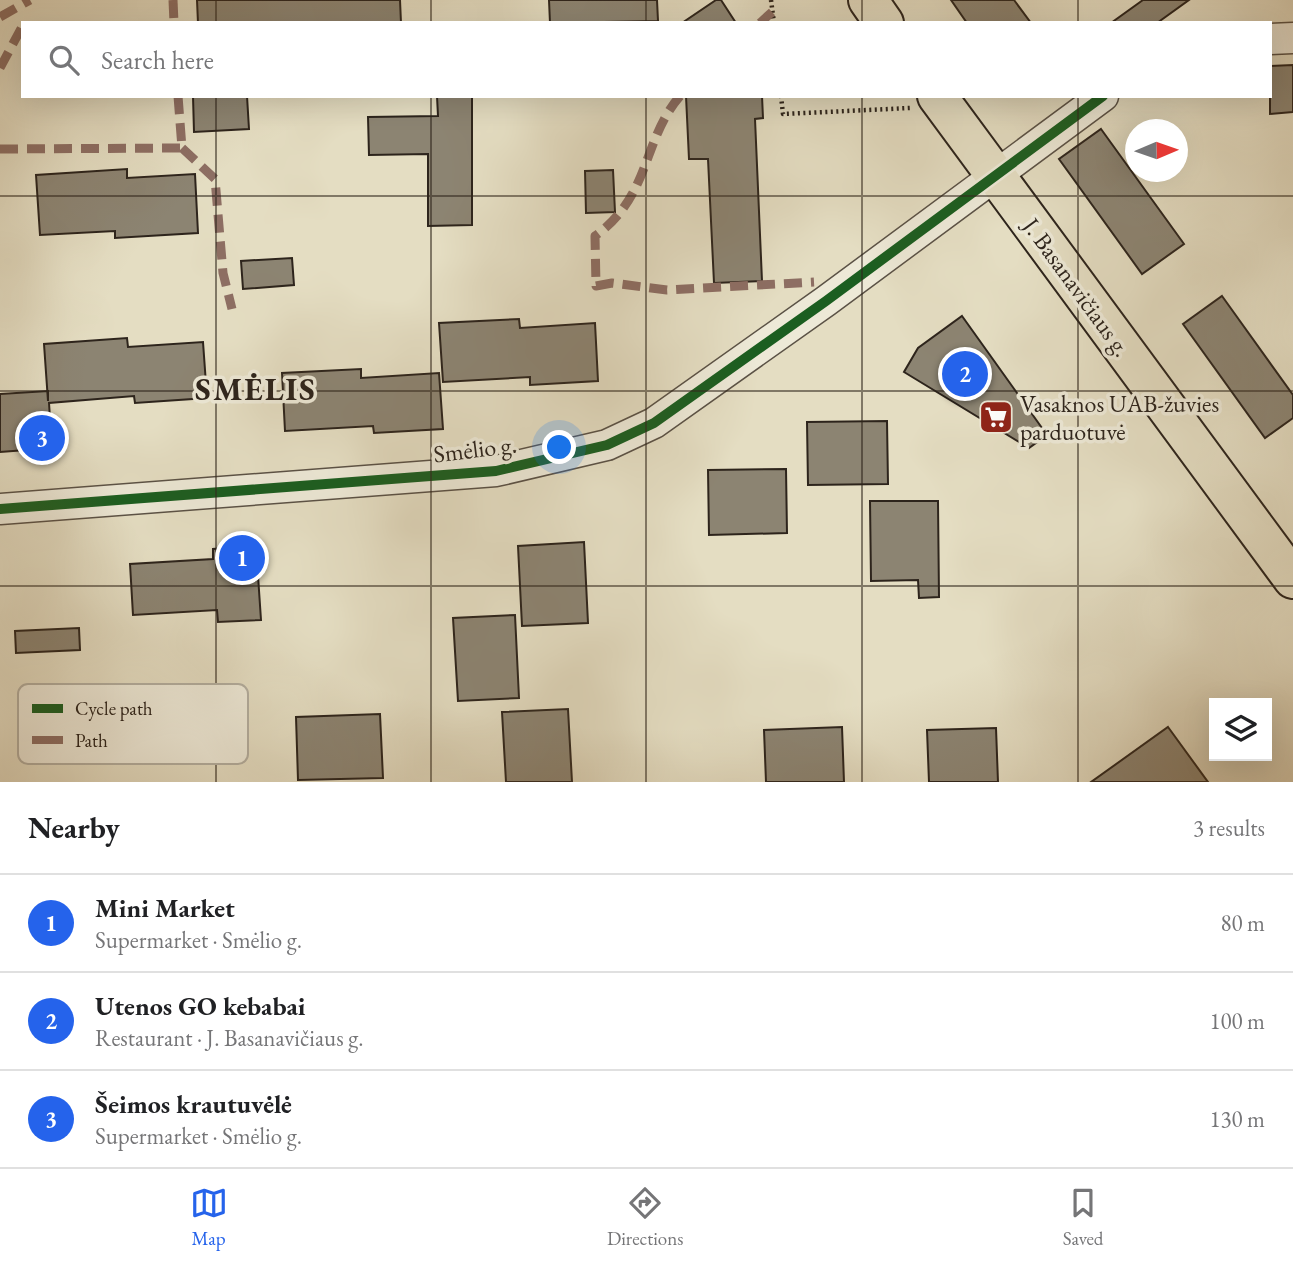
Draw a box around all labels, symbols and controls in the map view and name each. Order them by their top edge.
search box [21,21,1272,98]
icon: search [45,41,83,79]
text: Search here [101,43,214,77]
north arrow [1125,119,1188,182]
street label: J. Basanavičiaus g. [1015,210,1138,362]
pin: 2 [942,348,988,400]
district label: SMĖLIS [195,368,317,410]
place label: Vasaknos UAB-žuvies parduotuvė [1020,388,1219,447]
supermarket icon: Vasaknos UAB-žuvies parduotuvė [977,398,1015,436]
pin: 3 [19,412,65,464]
street label: Smėlio g. [432,429,518,469]
your location [542,430,576,464]
pin: 1 [219,532,265,584]
legend [18,684,248,764]
text: Cycle path [75,696,153,721]
map controls [1209,698,1272,761]
button: layers [1209,698,1272,761]
text: Path [75,728,108,753]
text: Nearby [28,808,120,847]
text: 3 results [1193,813,1265,843]
text: Mini Market [95,891,235,925]
text: 1 [45,908,57,938]
text: 80 m [1220,908,1265,938]
text: Supermarket · Smėlio g. [95,925,302,955]
text: Utenos GO kebabai [95,989,306,1023]
text: 2 [45,1006,57,1036]
text: 100 m [1209,1006,1265,1036]
text: Restaurant · J. Basanavičiaus g. [95,1023,364,1053]
text: Šeimos krautuvėlė [95,1087,292,1121]
text: 3 [45,1104,57,1134]
text: 130 m [1209,1104,1265,1134]
text: Supermarket · Smėlio g. [95,1121,302,1151]
tab: Map [190,1184,228,1251]
tab: Directions [607,1184,683,1251]
tab: Saved [1063,1184,1103,1251]

